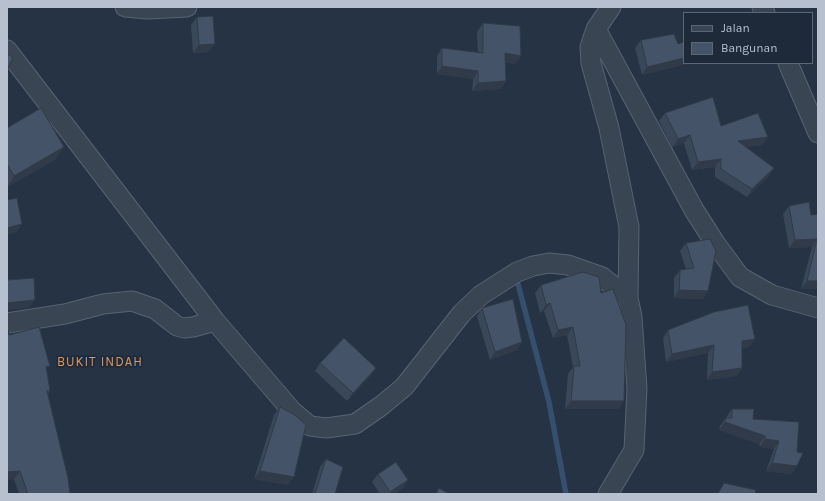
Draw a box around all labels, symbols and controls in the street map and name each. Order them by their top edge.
legend [683,12,813,64]
text: Jalan [721,21,750,35]
text: Bangunan [721,41,777,55]
district label: BUKIT INDAH [57,354,143,370]

